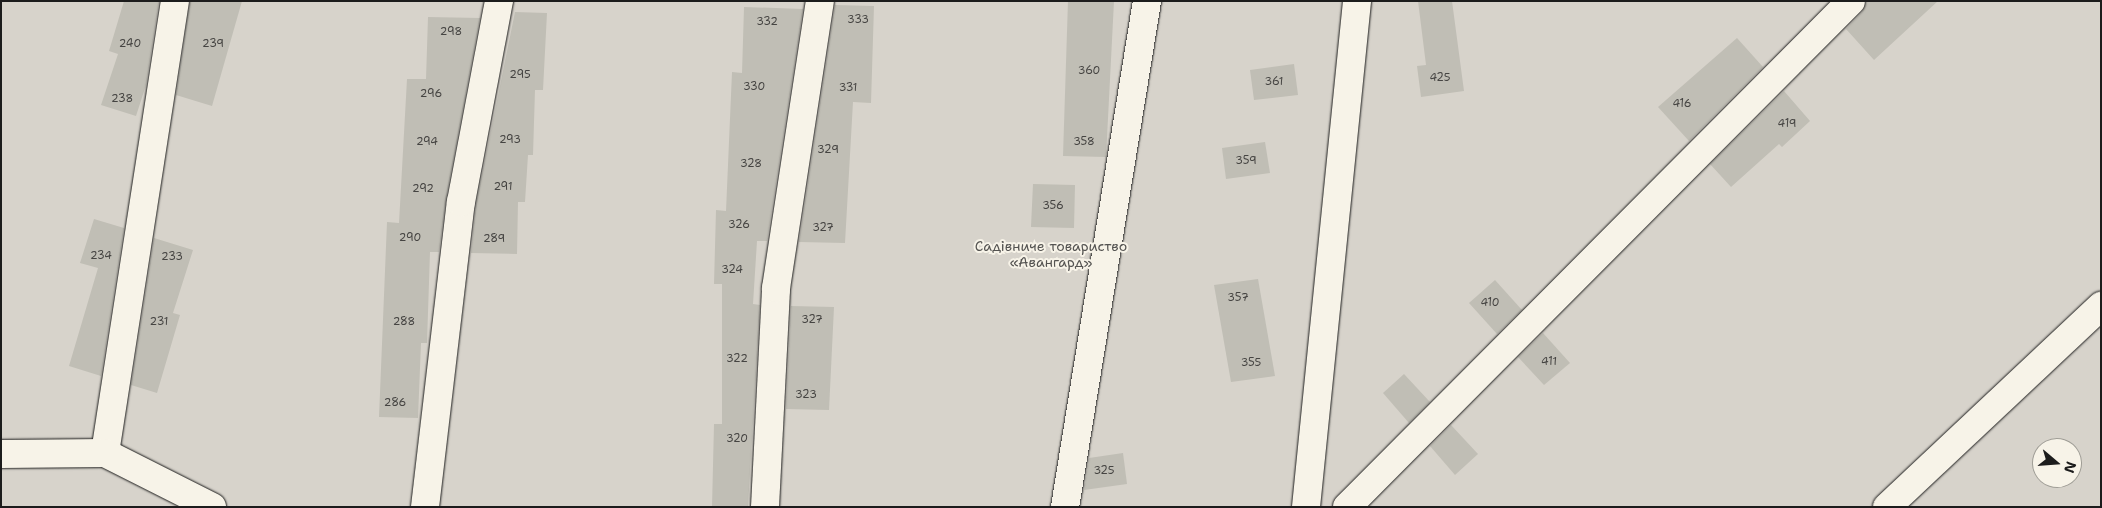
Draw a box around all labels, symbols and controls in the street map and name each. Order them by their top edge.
house number: 333 [847,13,869,27]
house number: 332 [756,15,778,29]
house number: 298 [440,25,462,39]
house number: 240 [119,37,141,51]
house number: 239 [202,37,224,51]
house number: 360 [1078,64,1100,78]
house number: 295 [509,68,531,82]
house number: 425 [1429,71,1451,85]
house number: 361 [1265,75,1283,89]
house number: 330 [743,80,765,94]
house number: 331 [839,81,857,95]
house number: 296 [420,87,442,101]
house number: 238 [111,92,133,106]
house number: 416 [1672,97,1692,111]
house number: 419 [1777,117,1797,131]
house number: 293 [499,133,521,147]
house number: 294 [416,135,438,149]
house number: 358 [1073,135,1095,149]
house number: 329 [817,143,839,157]
house number: 359 [1235,154,1257,168]
house number: 328 [740,157,762,171]
house number: 291 [493,180,513,194]
house number: 292 [412,182,434,196]
house number: 356 [1042,199,1064,213]
house number: 326 [728,218,750,232]
house number: 327 [812,221,834,235]
house number: 290 [399,231,421,245]
house number: 289 [483,232,505,246]
park label: Садівниче товариство «Авангард» [975,238,1127,270]
house number: 234 [90,249,112,263]
house number: 233 [161,250,183,264]
house number: 324 [721,263,743,277]
house number: 357 [1227,291,1249,305]
house number: 410 [1480,296,1500,310]
house number: 327 [801,313,823,327]
house number: 231 [150,315,168,329]
house number: 288 [393,315,415,329]
house number: 322 [726,352,748,366]
house number: 411 [1541,355,1557,369]
house number: 355 [1241,356,1261,370]
house number: 323 [795,388,817,402]
house number: 286 [384,396,406,410]
house number: 320 [726,432,748,446]
north arrow [2032,438,2082,488]
text: N [2060,459,2081,475]
house number: 325 [1093,464,1115,478]

